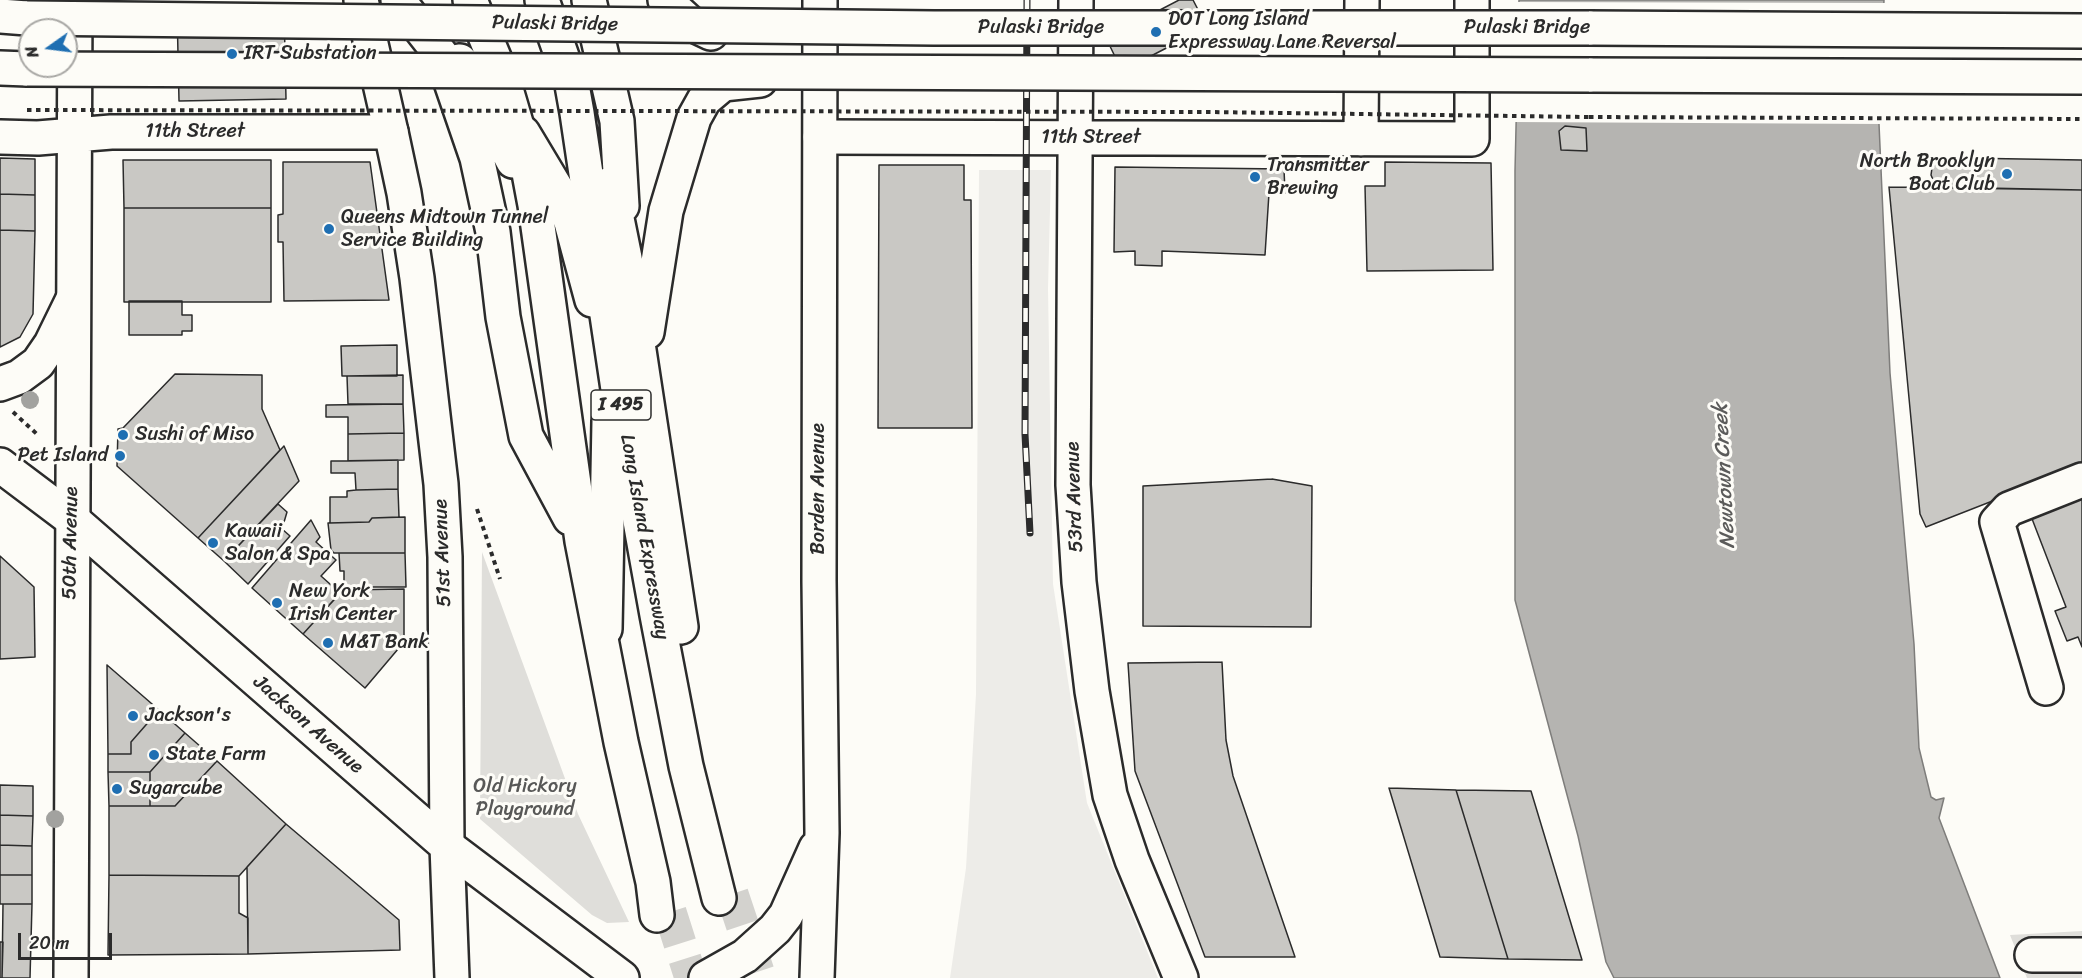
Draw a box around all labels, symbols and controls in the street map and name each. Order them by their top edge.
place label: DOT Long Island Expressway Lane Reversal [1168,8,1396,55]
street label: Pulaski Bridge [492,11,618,37]
street label: Pulaski Bridge [978,16,1104,40]
street label: Pulaski Bridge [1464,16,1590,40]
north arrow [18,18,78,78]
marker: DOT Long Island Expressway Lane Reversal [1149,25,1163,39]
place label: IRT Substation [244,42,377,66]
text: N [17,43,47,61]
marker: IRT Substation [225,47,239,61]
street label: 11th Street [145,120,245,144]
street label: 11th Street [1041,126,1141,150]
place label: North Brooklyn Boat Club [1860,150,1995,197]
place label: Transmitter Brewing [1267,154,1369,201]
marker: North Brooklyn Boat Club [2000,167,2014,181]
marker: Transmitter Brewing [1248,170,1262,184]
place label: Queens Midtown Tunnel Service Building [341,206,548,253]
marker: Queens Midtown Tunnel Service Building [322,222,336,236]
road number: I 495 [591,390,651,420]
water label: Newtown Creek [1709,403,1741,549]
place label: Sushi of Miso [135,423,254,447]
street label: Borden Avenue [807,423,831,555]
marker: Sushi of Miso [116,428,130,442]
street label: Long Island Expressway [614,433,674,641]
street label: 53rd Avenue [1061,441,1089,553]
place label: Pet Island [17,444,108,468]
marker: Pet Island [113,449,127,463]
street label: 50th Avenue [58,486,84,600]
street label: 51st Avenue [429,499,457,607]
place label: Kawaii Salon & Spa [225,520,330,567]
marker: Kawaii Salon & Spa [206,536,220,550]
place label: New York Irish Center [289,580,396,627]
marker: New York Irish Center [270,596,284,610]
place label: M&T Bank [340,631,429,655]
marker: M&T Bank [321,636,335,650]
street label: Jackson Avenue [248,671,368,779]
place label: Jackson's [145,704,231,728]
marker: Jackson's [126,709,140,723]
place label: State Farm [166,743,266,767]
marker: State Farm [147,748,161,762]
park label: Old Hickory Playground [473,775,577,822]
place label: Sugarcube [129,777,223,801]
marker: Sugarcube [110,782,124,796]
scale bar [21,921,116,959]
text: 20 m [29,927,69,959]

